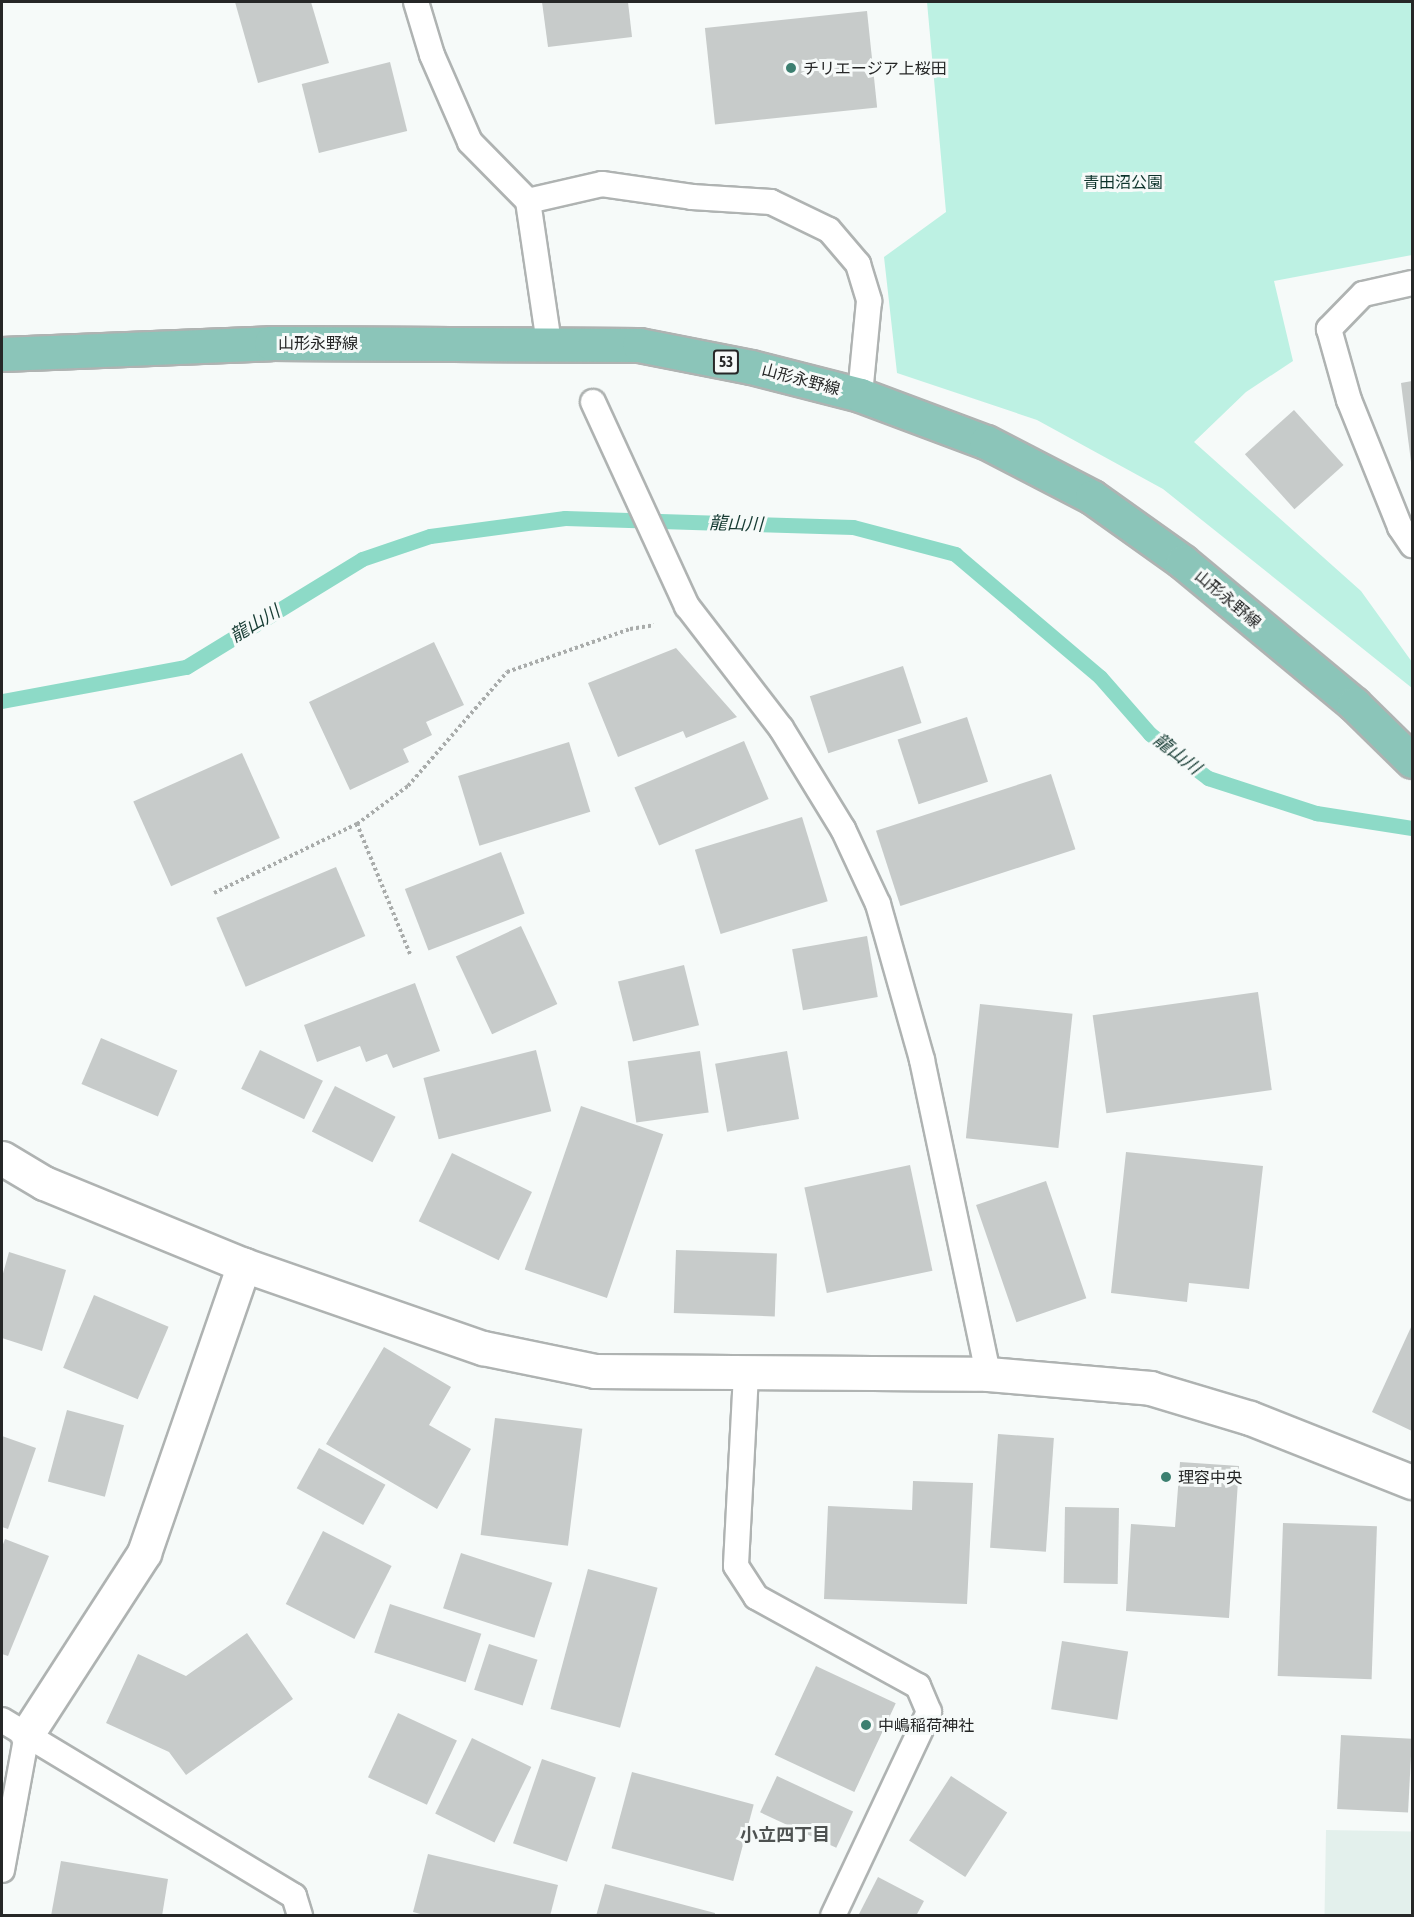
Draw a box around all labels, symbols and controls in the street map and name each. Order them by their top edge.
place label: チリエージア上桜田 [803,58,947,78]
marker: チリエージア上桜田 [784,61,798,75]
park label: 青田沼公園 [1083,172,1163,192]
street label: 山形永野線 [278,333,358,353]
road number: 53 [712,350,740,374]
street label: 山形永野線 [760,359,842,399]
water label: 龍山川 [709,512,763,536]
street label: 山形永野線 [1191,566,1265,632]
water label: 龍山川 [226,601,284,647]
water label: 龍山川 [1149,729,1205,779]
place label: 理容中央 [1178,1467,1242,1487]
marker: 理容中央 [1159,1470,1173,1484]
place label: 中嶋稲荷神社 [878,1715,974,1735]
marker: 中嶋稲荷神社 [859,1718,873,1732]
district label: 小立四丁目 [740,1824,830,1846]

